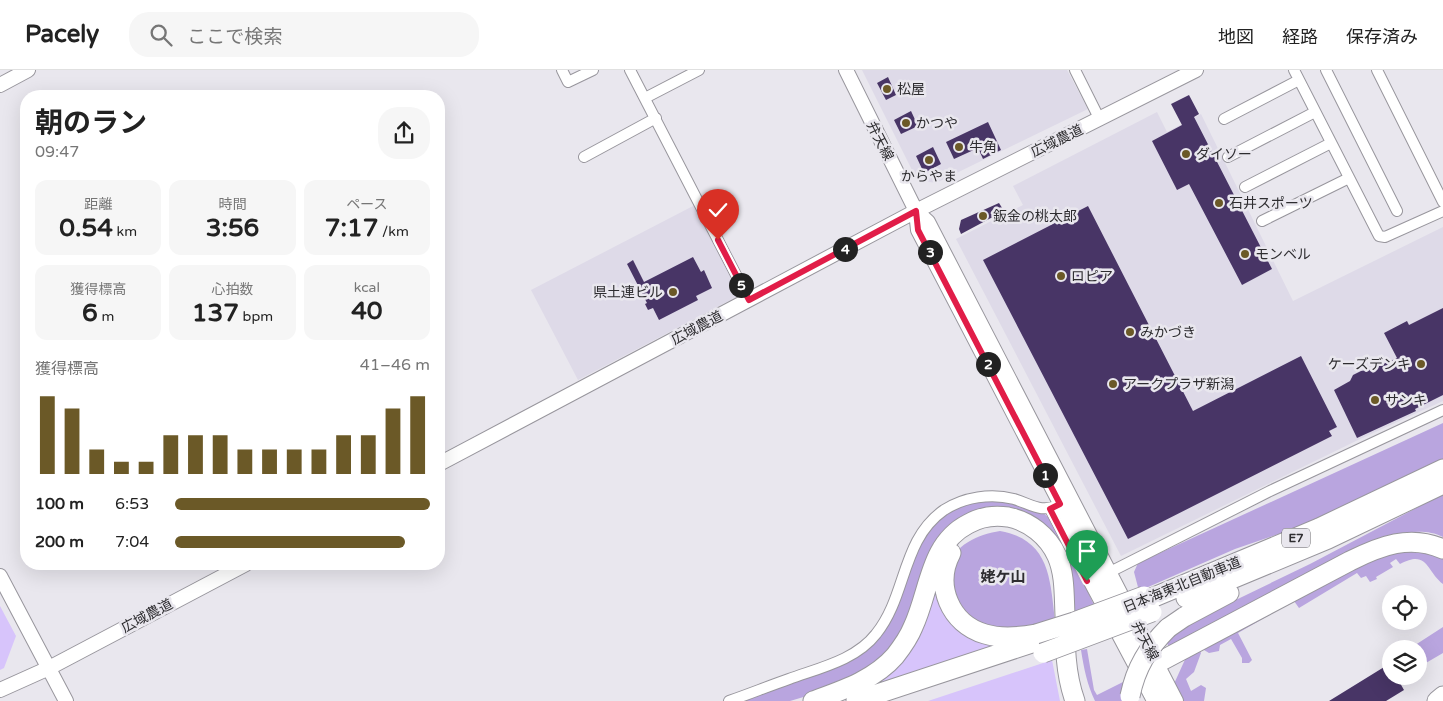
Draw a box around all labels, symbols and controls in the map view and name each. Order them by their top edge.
search box [129,12,479,57]
text: Pacely [25,20,99,49]
icon: search [147,21,175,49]
text: ここで検索 [187,26,282,48]
text: 地図 [1218,26,1254,48]
text: 経路 [1282,26,1318,48]
text: 保存済み [1346,26,1418,48]
place label: 松屋 [897,81,925,98]
marker: 松屋 [881,83,893,95]
text: 朝のラン [35,106,147,140]
button: share [378,107,430,159]
place label: かつや [916,115,958,132]
marker: かつや [900,117,912,129]
street label: 弁天線 [863,118,897,164]
street label: 広域農道 [1028,121,1086,161]
place label: 牛角 [969,139,997,156]
marker: 牛角 [953,141,965,153]
text: 09:47 [35,142,79,162]
place label: ダイソー [1196,146,1252,163]
marker: ダイソー [1180,148,1192,160]
marker: からやま [923,154,935,166]
place label: からやま [901,168,957,185]
pin [697,189,739,240]
place label: 石井スポーツ [1229,195,1313,212]
text: 距離 [84,196,112,213]
text: 時間 [218,196,246,213]
text: ペース [346,196,387,213]
icon: check [704,196,732,224]
marker: 石井スポーツ [1213,197,1225,209]
place label: 鈑金の桃太郎 [993,208,1077,225]
marker: 鈑金の桃太郎 [977,210,989,222]
text: 0.54 [59,213,113,243]
text: 3:56 [206,213,259,243]
text: 7:17 [325,213,378,243]
text: km [113,223,137,240]
text: /km [378,223,409,240]
pin: 4 [832,236,858,262]
pin: 3 [918,240,942,264]
text: 4 [841,241,850,258]
text: 3 [926,244,935,261]
place label: モンベル [1255,246,1311,263]
marker: モンベル [1239,248,1251,260]
place label: ロピア [1071,268,1113,285]
marker: ロピア [1055,270,1067,282]
pin: 5 [728,272,754,298]
text: 5 [737,277,746,294]
text: kcal [354,279,380,296]
text: 獲得標高 [70,281,126,298]
text: 心拍数 [211,281,253,298]
place label: 県土連ビル [593,284,663,301]
marker: 県土連ビル [667,286,679,298]
text: 40 [351,296,383,326]
text: 6 [82,298,98,328]
text: 137 [192,298,239,328]
street label: 広域農道 [668,307,726,349]
text: m [98,308,114,325]
text: bpm [239,308,273,325]
place label: みかづき [1140,324,1196,341]
marker: みかづき [1124,326,1136,338]
pin: 2 [976,352,1000,376]
text: 41–46 m [360,355,430,375]
text: 2 [984,356,993,373]
place label: ケーズデンキ [1328,356,1411,373]
marker: ケーズデンキ [1415,358,1427,370]
text: 獲得標高 [35,359,99,379]
place label: アークプラザ新潟 [1123,376,1234,393]
marker: アークプラザ新潟 [1107,378,1119,390]
place label: サンキ [1385,392,1427,409]
marker: サンキ [1369,394,1381,406]
pin: 1 [1032,462,1058,488]
text: 1 [1041,467,1050,484]
text: 100 m [35,494,84,514]
text: 6:53 [115,494,149,514]
road number: E7 [1282,528,1310,548]
pin [1066,530,1108,581]
text: 200 m [35,532,84,552]
text: 7:04 [115,532,149,552]
icon: arrive [1073,537,1101,565]
street label: 日本海東北自動車道 [1120,554,1244,616]
district label: 姥ケ山 [980,568,1026,586]
map controls [1382,585,1427,685]
button: locate [1382,585,1427,630]
street label: 広域農道 [118,595,176,637]
street label: 弁天線 [1128,618,1162,664]
button: layers [1382,640,1427,685]

